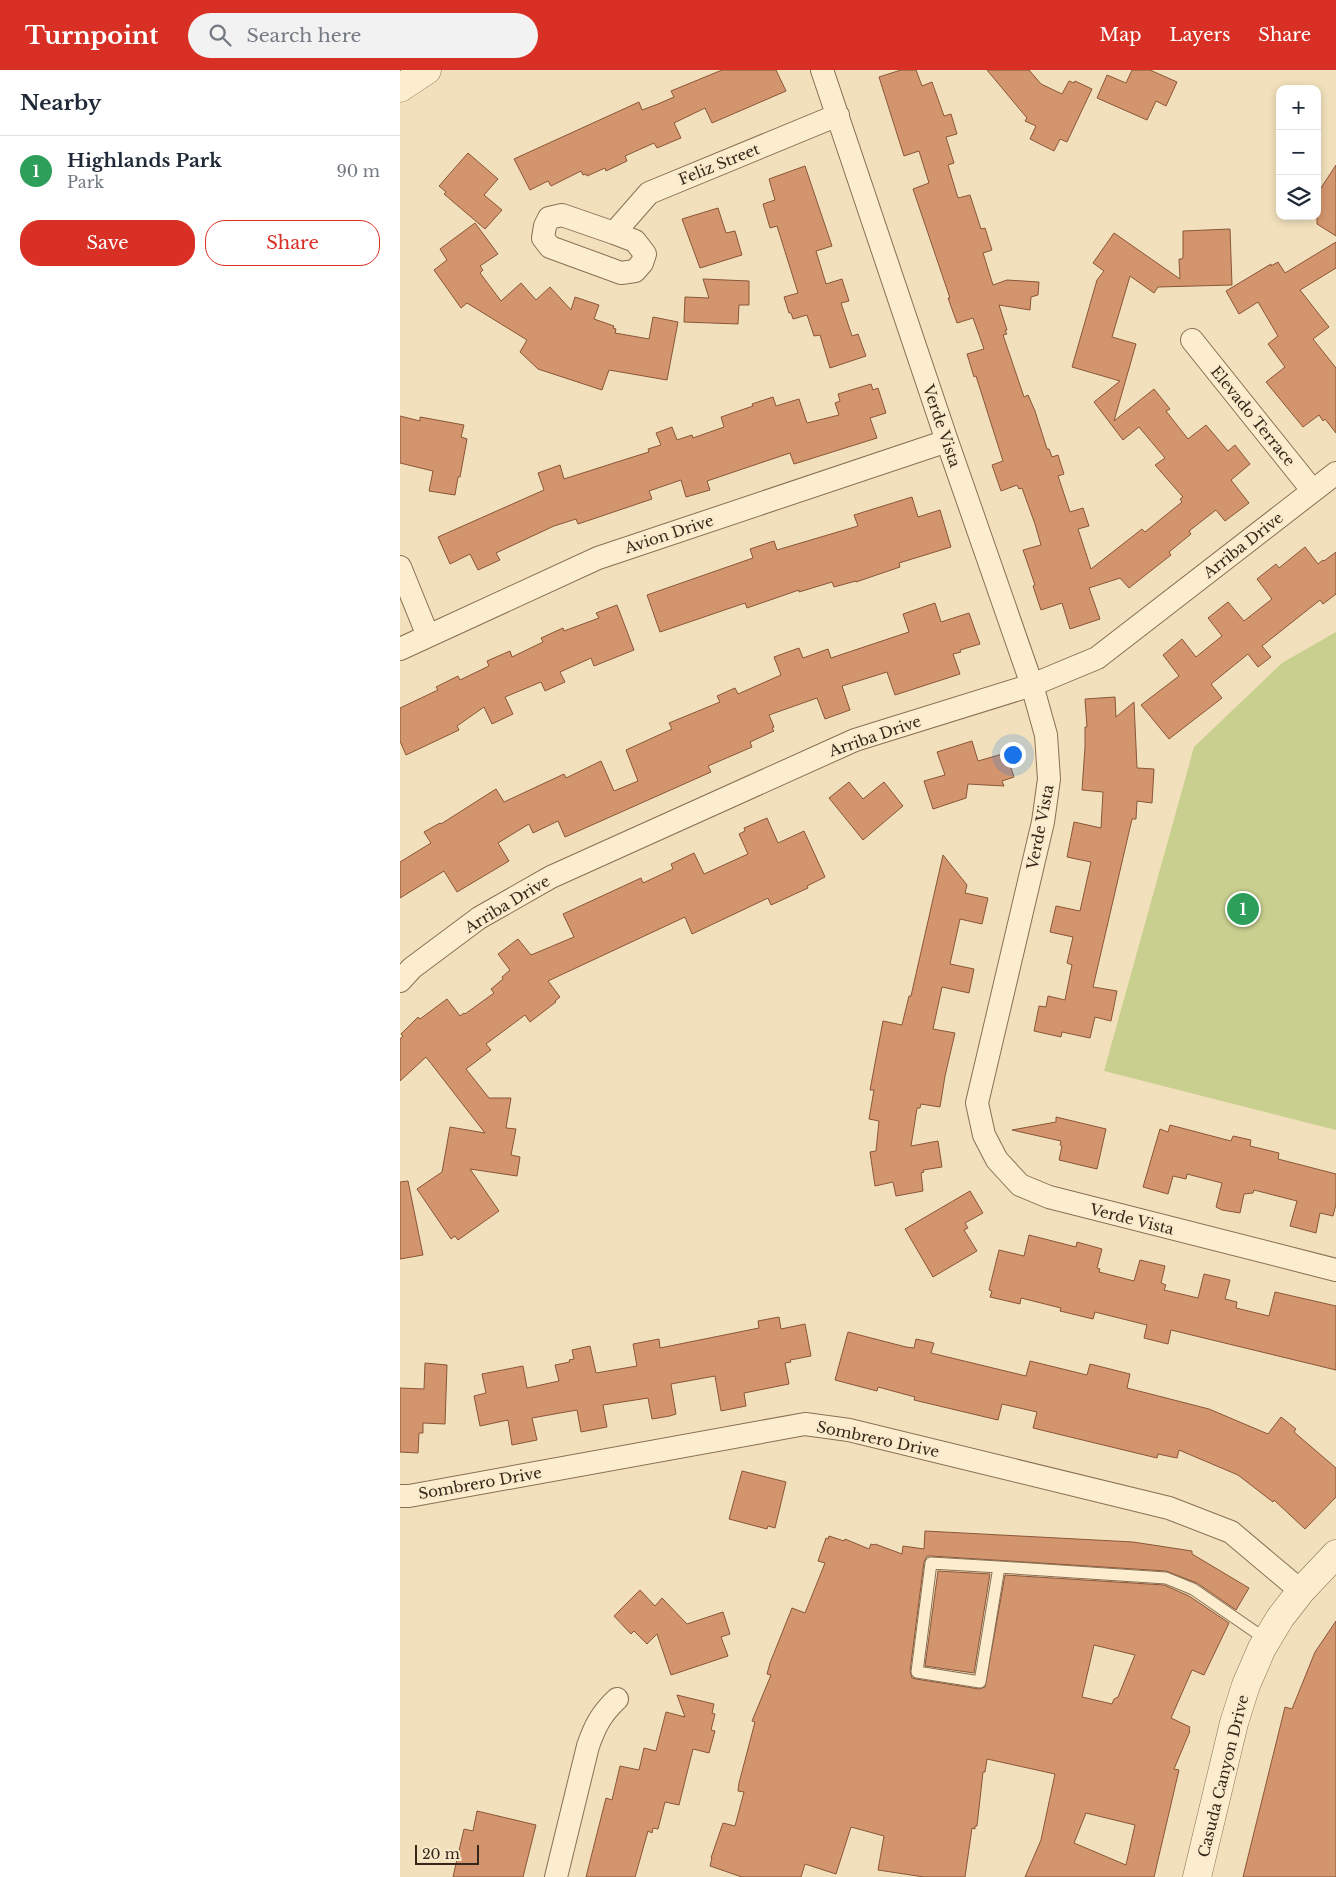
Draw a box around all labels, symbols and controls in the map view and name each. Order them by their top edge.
search box [188,13,538,58]
text: Turnpoint [25,21,158,50]
icon: search [206,21,234,49]
text: Search here [246,24,361,47]
text: Map [1100,24,1141,46]
text: Layers [1169,24,1230,46]
text: Share [1258,24,1311,46]
map controls [1276,85,1321,220]
button: + [1276,85,1321,130]
text: Nearby [20,90,101,116]
button: − [1276,130,1321,175]
street label: Feliz Street [676,139,763,189]
text: Highlands Park [67,149,222,172]
text: 1 [33,161,39,181]
text: 90 m [337,161,380,181]
text: Park [67,172,104,192]
button: layers [1276,175,1321,220]
button: Save [20,220,195,266]
button: Share [205,220,380,266]
street label: Elevado Terrace [1207,362,1299,470]
street label: Verde Vista [919,381,965,470]
street label: Arriba Drive [1198,508,1287,583]
street label: Avion Drive [621,511,716,558]
street label: Arriba Drive [826,711,924,761]
your location [1000,742,1026,768]
street label: Verde Vista [1022,782,1058,872]
street label: Arriba Drive [460,871,553,937]
pin: 1 [1227,890,1259,928]
street label: Verde Vista [1087,1199,1177,1239]
street label: Sombrero Drive [815,1417,941,1461]
street label: Sombrero Drive [417,1463,543,1503]
street label: Casuda Canyon Drive [1194,1693,1252,1859]
scale bar [415,1842,479,1865]
text: 20 m [422,1845,460,1863]

